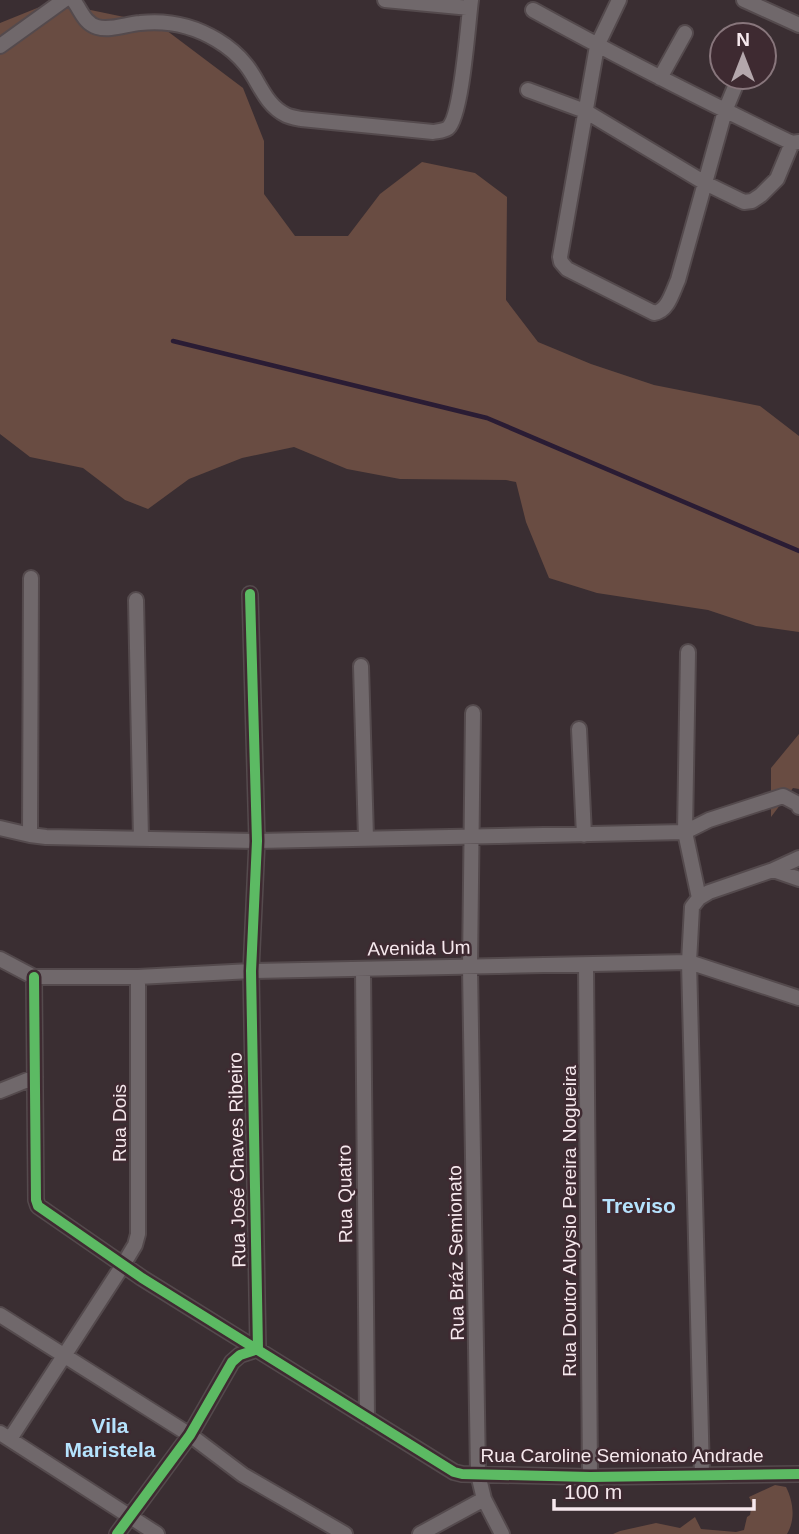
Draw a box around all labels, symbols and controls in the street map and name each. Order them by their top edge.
north arrow [708,21,778,91]
text: N [736,29,750,50]
street label: Avenida Um [367,937,471,959]
street label: Rua José Chaves Ribeiro [225,1052,249,1268]
street label: Rua Doutor Aloysio Pereira Nogueira [559,1065,580,1377]
street label: Rua Dois [109,1084,130,1162]
street label: Rua Quatro [334,1145,356,1243]
street label: Rua Bráz Semionato [444,1165,468,1341]
district label: Treviso [602,1194,676,1217]
district label: Vila Maristela [64,1414,156,1461]
street label: Rua Caroline Semionato Andrade [480,1445,764,1466]
scale bar [554,1468,754,1512]
text: 100 m [564,1480,622,1503]

